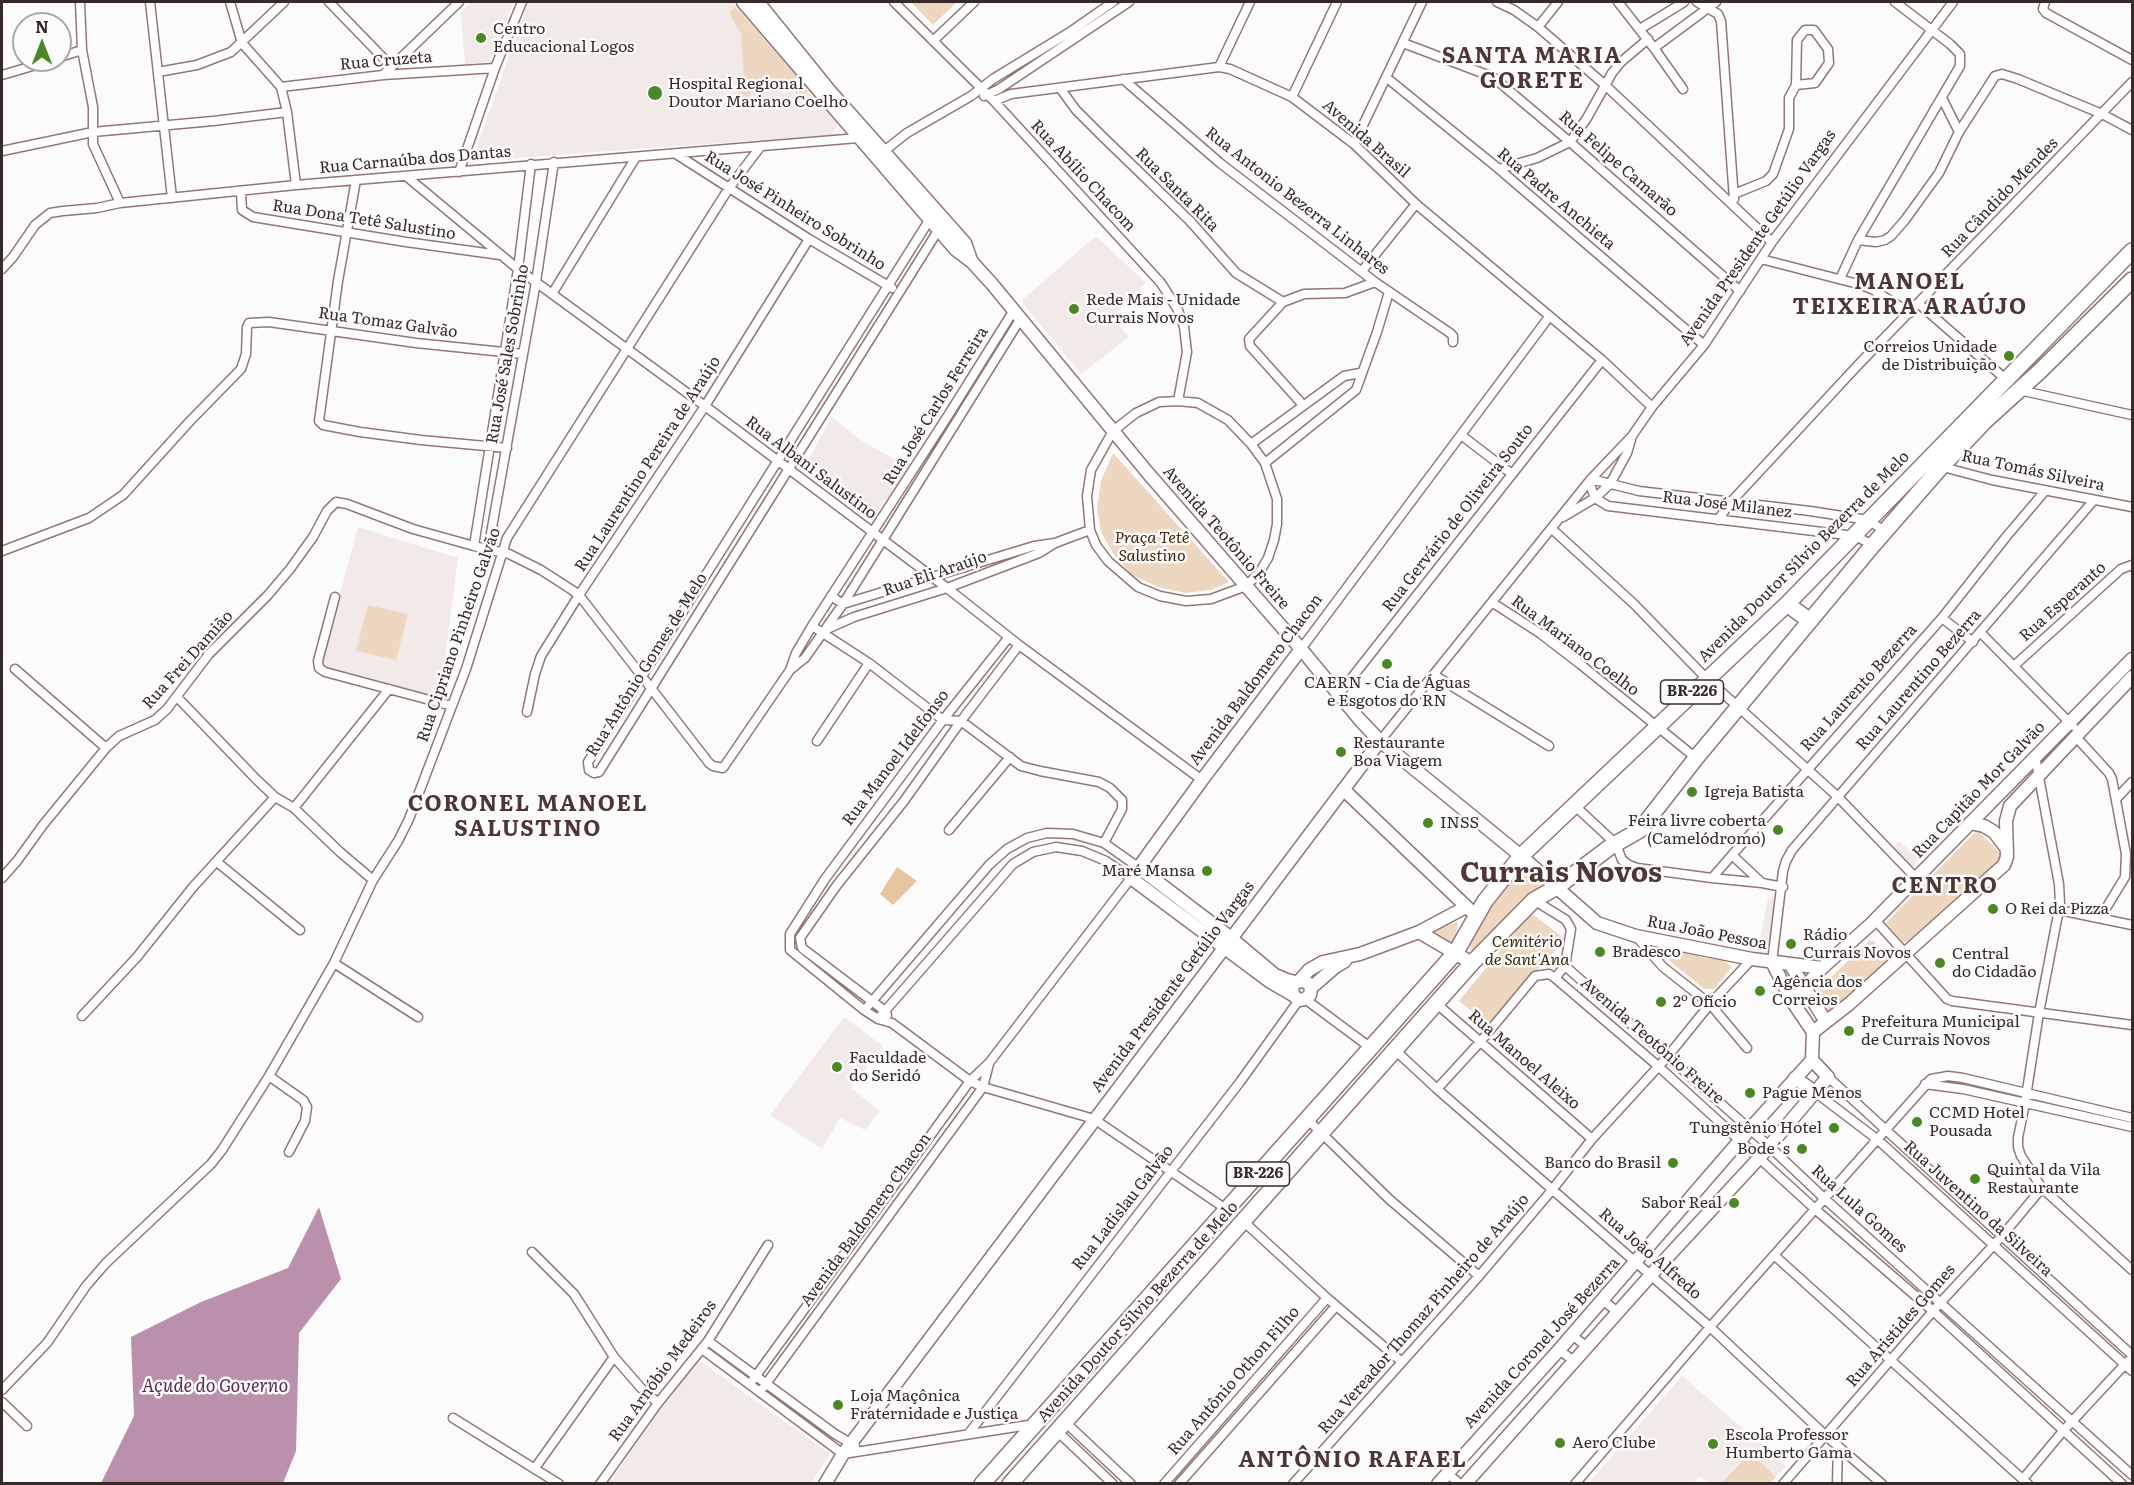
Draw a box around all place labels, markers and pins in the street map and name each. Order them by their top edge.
place label: Centro Educacional Logos [493,19,634,57]
marker: Centro Educacional Logos [474,31,488,45]
place label: Hospital Regional Doutor Mariano Coelho [668,74,848,112]
marker: Hospital Regional Doutor Mariano Coelho [646,84,664,102]
place label: Rede Mais - Unidade Currais Novos [1086,290,1240,328]
marker: Rede Mais - Unidade Currais Novos [1067,302,1081,316]
place label: Correios Unidade de Distribuição [1864,337,1997,375]
marker: Correios Unidade de Distribuição [2002,349,2016,363]
marker: CAERN - Cia de Águas e Esgotos do RN [1380,657,1394,671]
place label: CAERN - Cia de Águas e Esgotos do RN [1304,673,1470,711]
place label: Restaurante Boa Viagem [1353,733,1445,771]
marker: Restaurante Boa Viagem [1334,745,1348,759]
place label: Igreja Batista [1704,782,1804,802]
marker: Igreja Batista [1685,785,1699,799]
place label: Feira livre coberta (Camelódromo) [1628,811,1766,849]
place label: INSS [1440,813,1479,833]
marker: INSS [1421,816,1435,830]
marker: Feira livre coberta (Camelódromo) [1771,823,1785,837]
place label: Maré Mansa [1101,861,1195,881]
marker: Maré Mansa [1200,864,1214,878]
place label: O Rei da Pizza [2005,899,2109,919]
marker: O Rei da Pizza [1986,902,2000,916]
place label: Rádio Currais Novos [1803,925,1911,963]
marker: Rádio Currais Novos [1784,937,1798,951]
place label: Bradesco [1612,942,1681,962]
place label: Central do Cidadão [1952,944,2037,982]
marker: Bradesco [1593,945,1607,959]
marker: Central do Cidadão [1933,956,1947,970]
place label: Agência dos Correios [1772,972,1862,1010]
marker: Agência dos Correios [1753,984,1767,998]
place label: 2º Ofício [1673,992,1737,1012]
marker: 2º Ofício [1654,995,1668,1009]
place label: Prefeitura Municipal de Currais Novos [1861,1012,2020,1050]
marker: Prefeitura Municipal de Currais Novos [1842,1024,1856,1038]
place label: Faculdade do Seridó [849,1048,926,1086]
marker: Faculdade do Seridó [830,1060,844,1074]
place label: Pague Menos [1762,1083,1862,1103]
marker: Pague Menos [1743,1086,1757,1100]
place label: CCMD Hotel Pousada [1929,1103,2025,1141]
marker: CCMD Hotel Pousada [1910,1115,1924,1129]
place label: Tungstênio Hotel [1689,1118,1822,1138]
marker: Tungstênio Hotel [1827,1121,1841,1135]
place label: Bode´s [1737,1139,1790,1159]
marker: Bode´s [1795,1142,1809,1156]
place label: Banco do Brasil [1544,1153,1661,1173]
marker: Banco do Brasil [1666,1156,1680,1170]
place label: Quintal da Vila Restaurante [1987,1160,2101,1198]
marker: Quintal da Vila Restaurante [1968,1172,1982,1186]
place label: Sabor Real [1641,1193,1722,1213]
marker: Sabor Real [1727,1196,1741,1210]
place label: Loja Maçônica Fraternidade e Justiça [850,1386,1018,1424]
marker: Loja Maçônica Fraternidade e Justiça [831,1398,845,1412]
place label: Escola Professor Humberto Gama [1725,1425,1852,1463]
place label: Aero Clube [1572,1433,1656,1453]
marker: Aero Clube [1553,1436,1567,1450]
marker: Escola Professor Humberto Gama [1706,1437,1720,1451]

